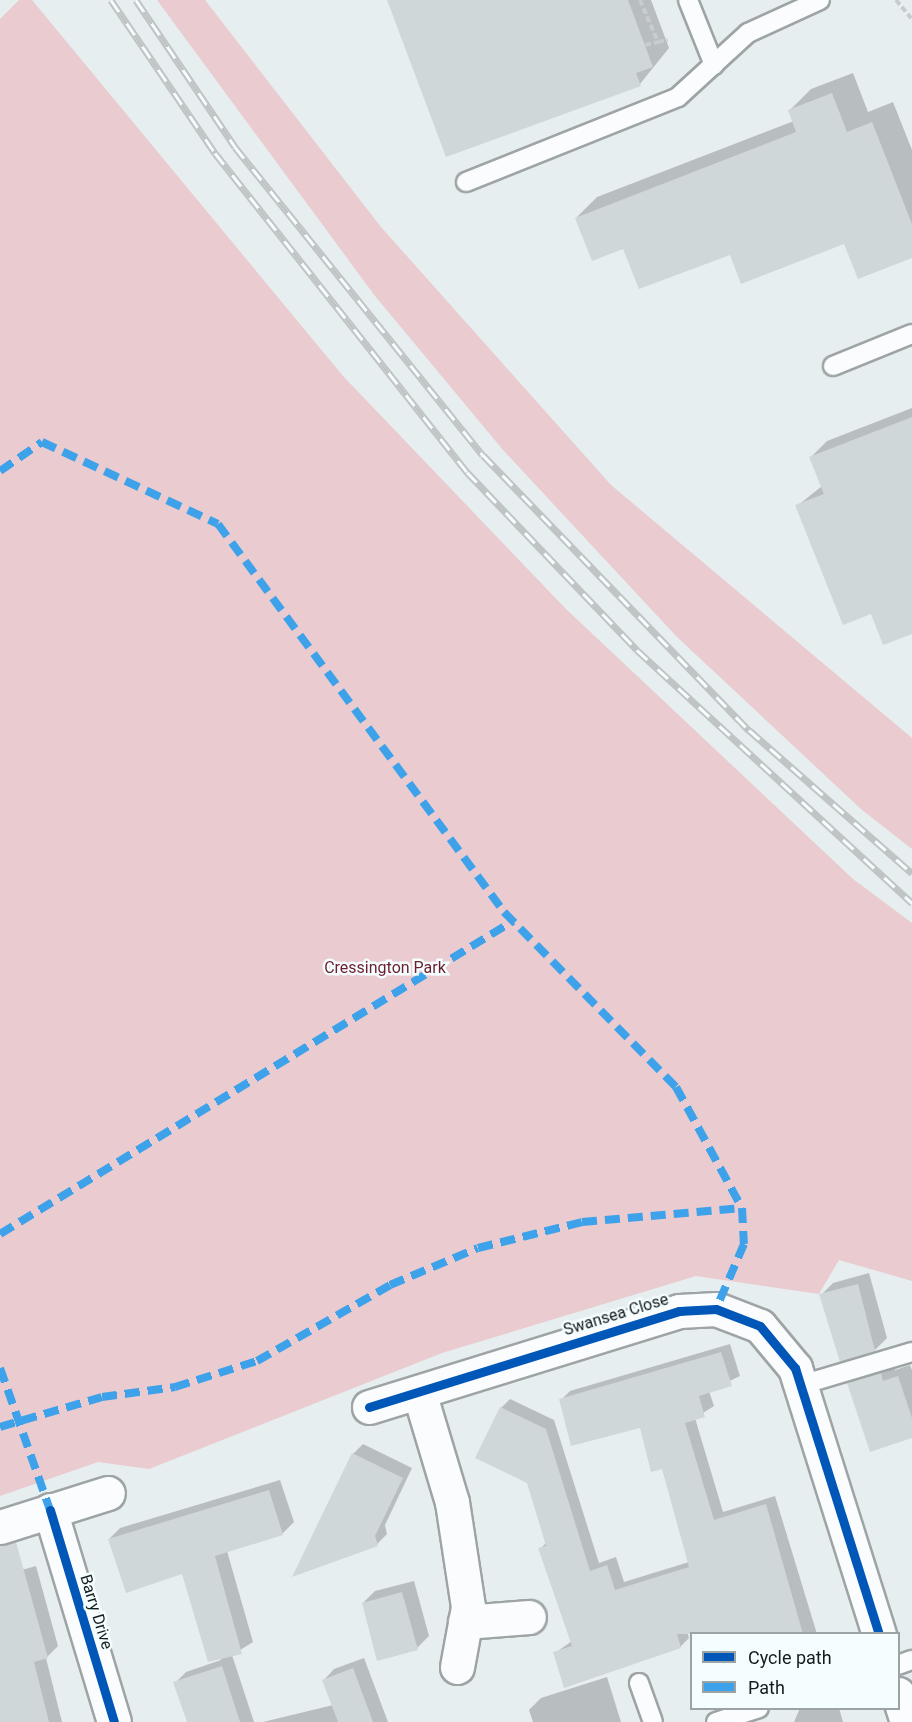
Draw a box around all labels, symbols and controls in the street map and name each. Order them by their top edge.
park label: Cressington Park [324,958,446,978]
street label: Swansea Close [561,1290,671,1340]
street label: Barry Drive [76,1572,116,1652]
legend [690,1632,900,1710]
text: Cycle path [748,1647,832,1668]
text: Path [748,1677,785,1698]

